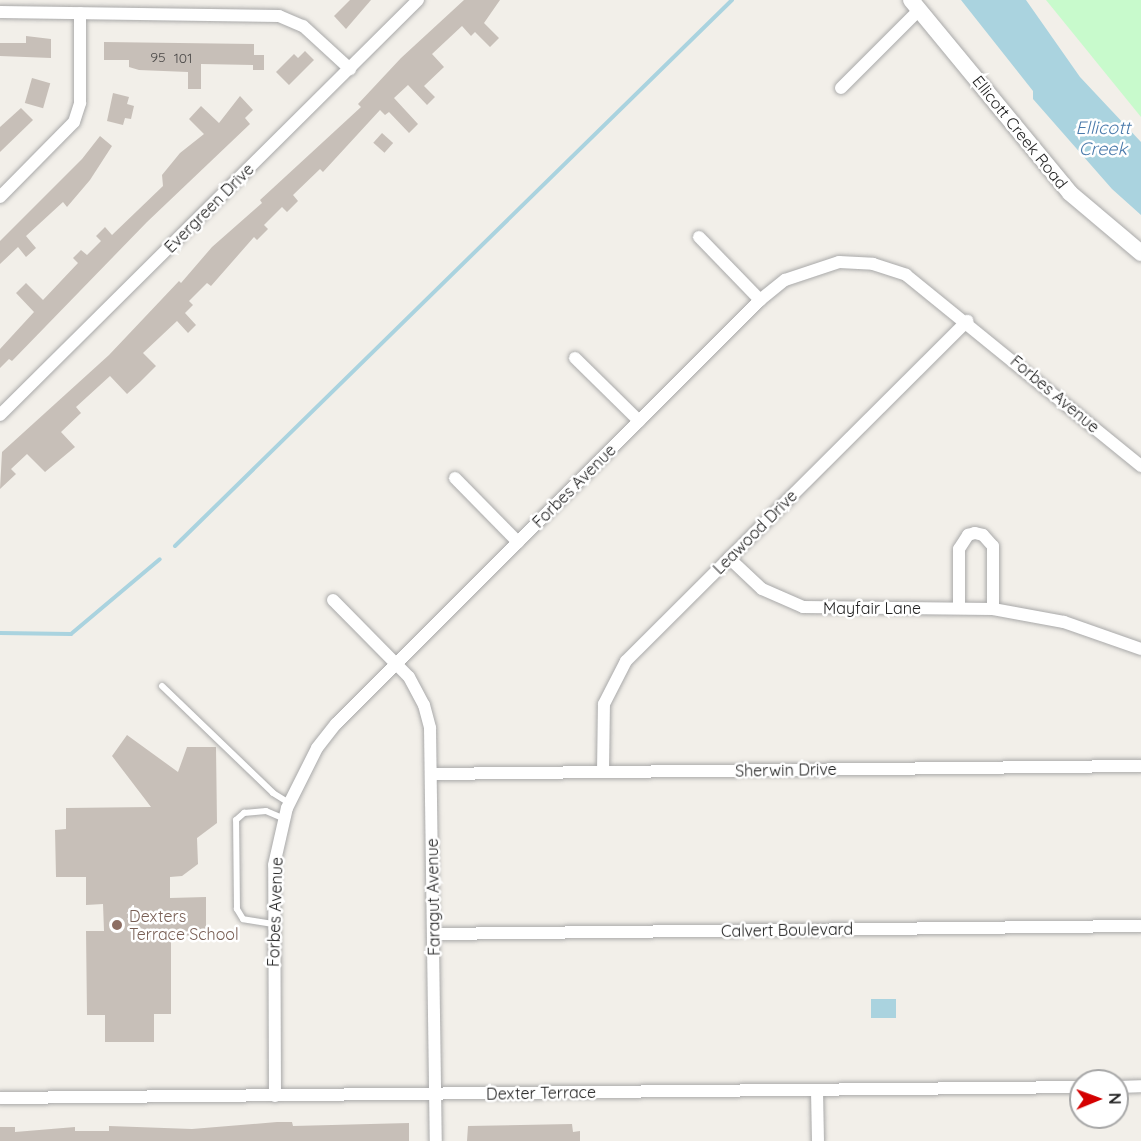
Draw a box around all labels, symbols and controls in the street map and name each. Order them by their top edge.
house number: 95 [150,49,166,65]
house number: 101 [174,50,192,66]
street label: Ellicott Creek Road [968,72,1072,192]
water label: Ellicott Creek [1076,118,1130,160]
street label: Evergreen Drive [160,159,258,257]
street label: Forbes Avenue [1007,351,1103,437]
street label: Forbes Avenue [528,440,620,532]
street label: Leawood Drive [709,486,801,578]
street label: Mayfair Lane [823,598,921,618]
street label: Sherwin Drive [735,760,837,780]
street label: Faragut Avenue [422,838,444,956]
street label: Forbes Avenue [263,857,287,967]
place label: Dexters Terrace School [129,906,239,944]
marker: Dexters Terrace School [110,918,124,932]
street label: Calvert Boulevard [721,919,853,941]
north arrow [1069,1069,1129,1129]
street label: Dexter Terrace [486,1082,596,1104]
text: N [1105,1093,1125,1105]

